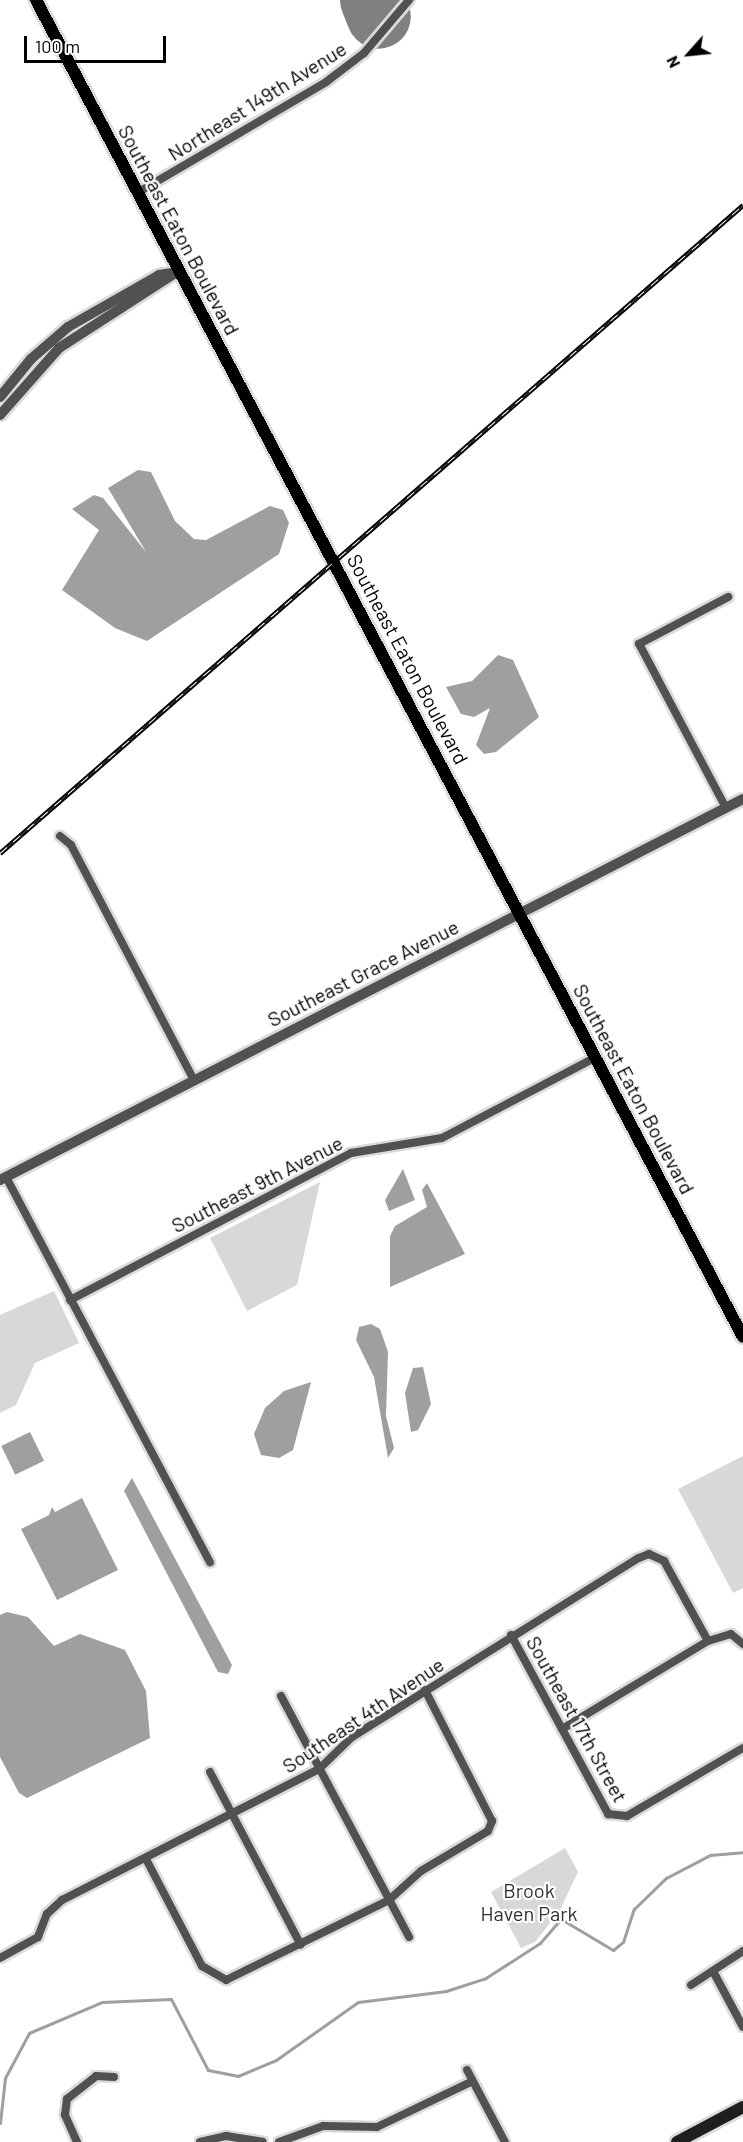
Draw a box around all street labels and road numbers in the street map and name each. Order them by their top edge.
street label: Northeast 149th Avenue [163,36,351,166]
street label: Southeast Eaton Boulevard [113,121,245,339]
street label: Southeast Eaton Boulevard [342,550,474,768]
street label: Southeast Grace Avenue [263,914,463,1032]
street label: Southeast Eaton Boulevard [568,980,700,1198]
street label: Southeast 9th Avenue [167,1130,347,1238]
street label: Southeast 17th Street [521,1632,633,1806]
street label: Southeast 4th Avenue [278,1652,448,1778]

